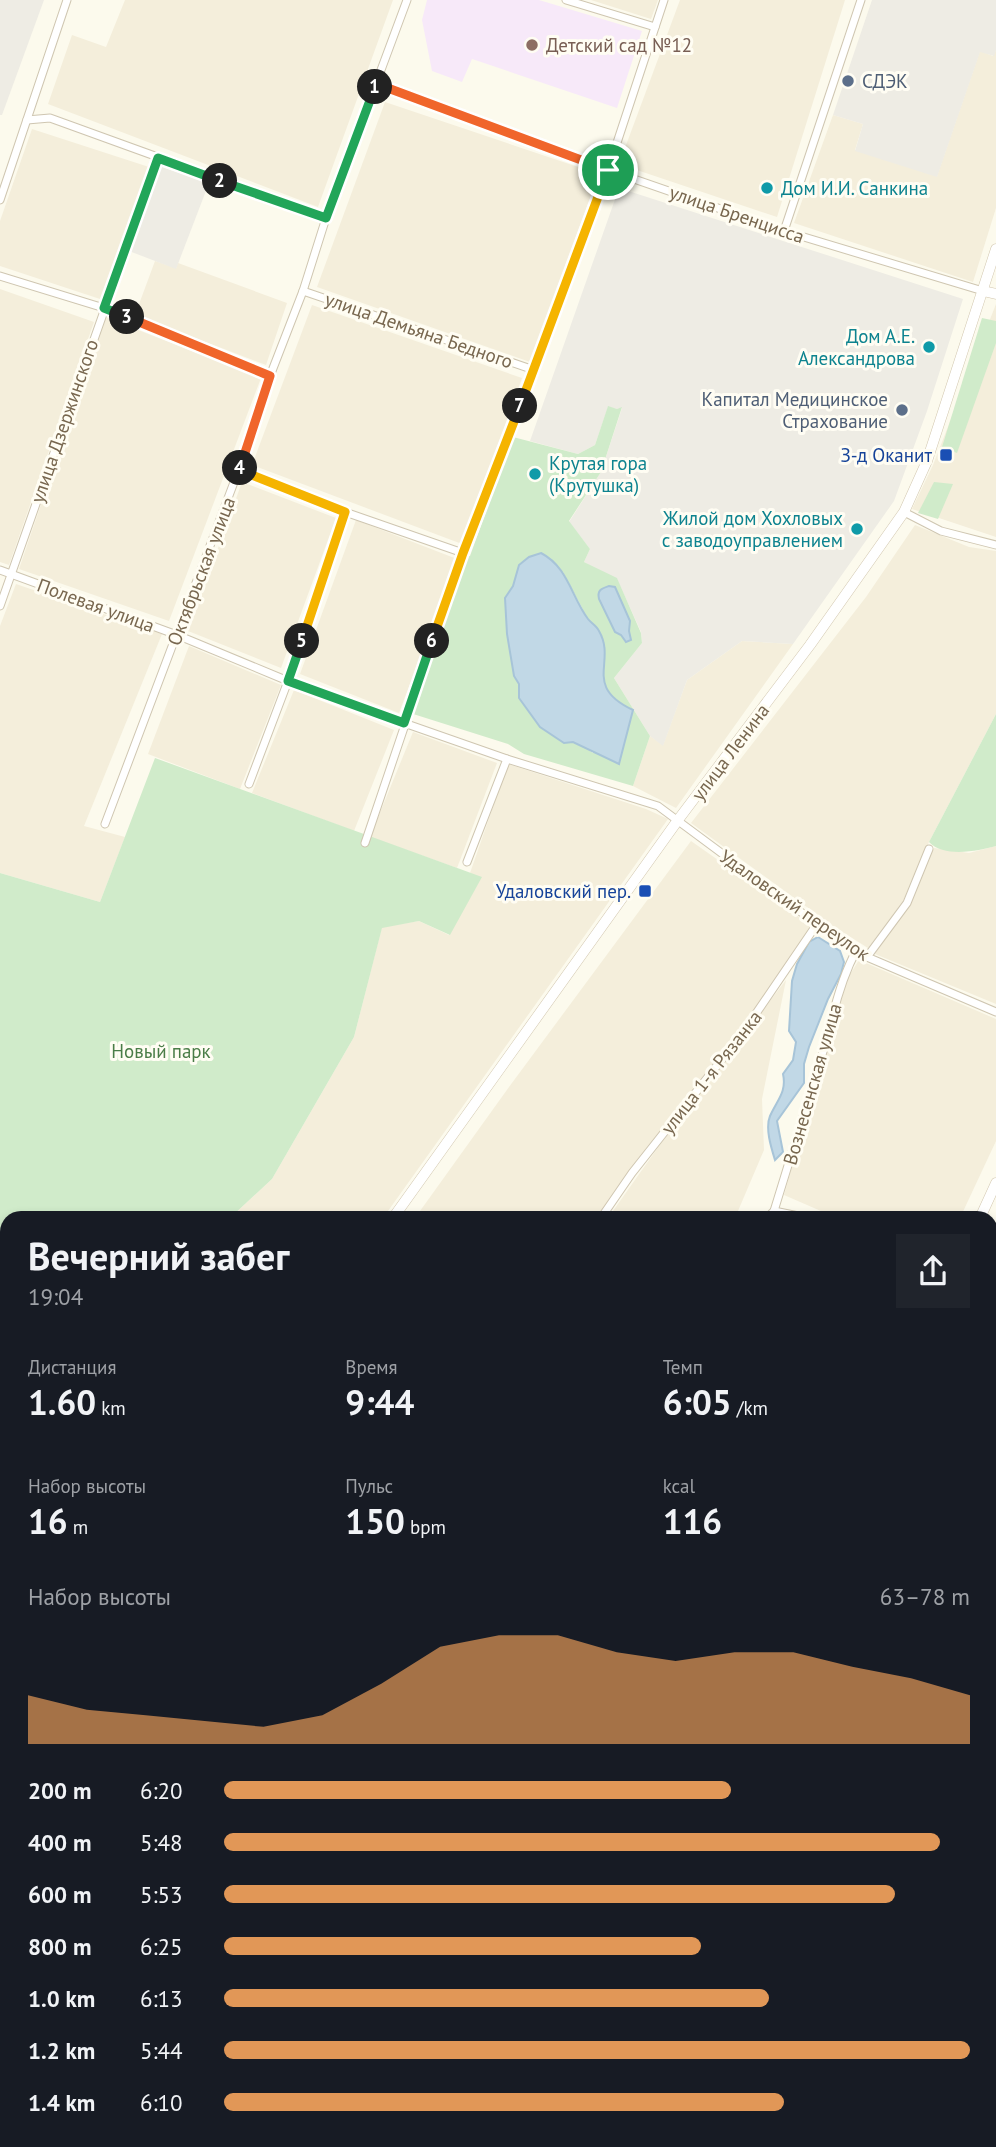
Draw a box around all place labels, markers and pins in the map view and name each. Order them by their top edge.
place label: Детский сад №12 [546,33,692,57]
marker: Детский сад №12 [524,37,540,53]
place label: СДЭК [862,69,908,93]
pin: 1 [358,70,392,104]
marker: СДЭК [840,73,856,89]
pin [578,140,638,200]
pin: 2 [202,164,238,198]
place label: Дом И.И. Санкина [781,176,928,200]
marker: Дом И.И. Санкина [759,180,775,196]
pin: 3 [110,300,144,334]
place label: Дом А.Е. Александрова [798,324,915,370]
marker: Дом А.Е. Александрова [921,339,937,355]
place label: Капитал Медицинское Страхование [702,387,888,433]
pin: 7 [503,388,538,424]
marker: Капитал Медицинское Страхование [894,402,910,418]
place label: З-д Оканит [840,443,932,467]
marker: З-д Оканит [938,447,954,463]
pin: 4 [222,450,258,486]
place label: Крутая гора (Крутушка) [549,451,647,497]
marker: Крутая гора (Крутушка) [527,466,543,482]
place label: Жилой дом Хохловых с заводоуправлением [662,506,843,552]
marker: Жилой дом Хохловых с заводоуправлением [849,521,865,537]
pin: 5 [284,624,320,658]
pin: 6 [414,624,450,658]
place label: Удаловский пер. [496,879,631,903]
marker: Удаловский пер. [637,883,653,899]

